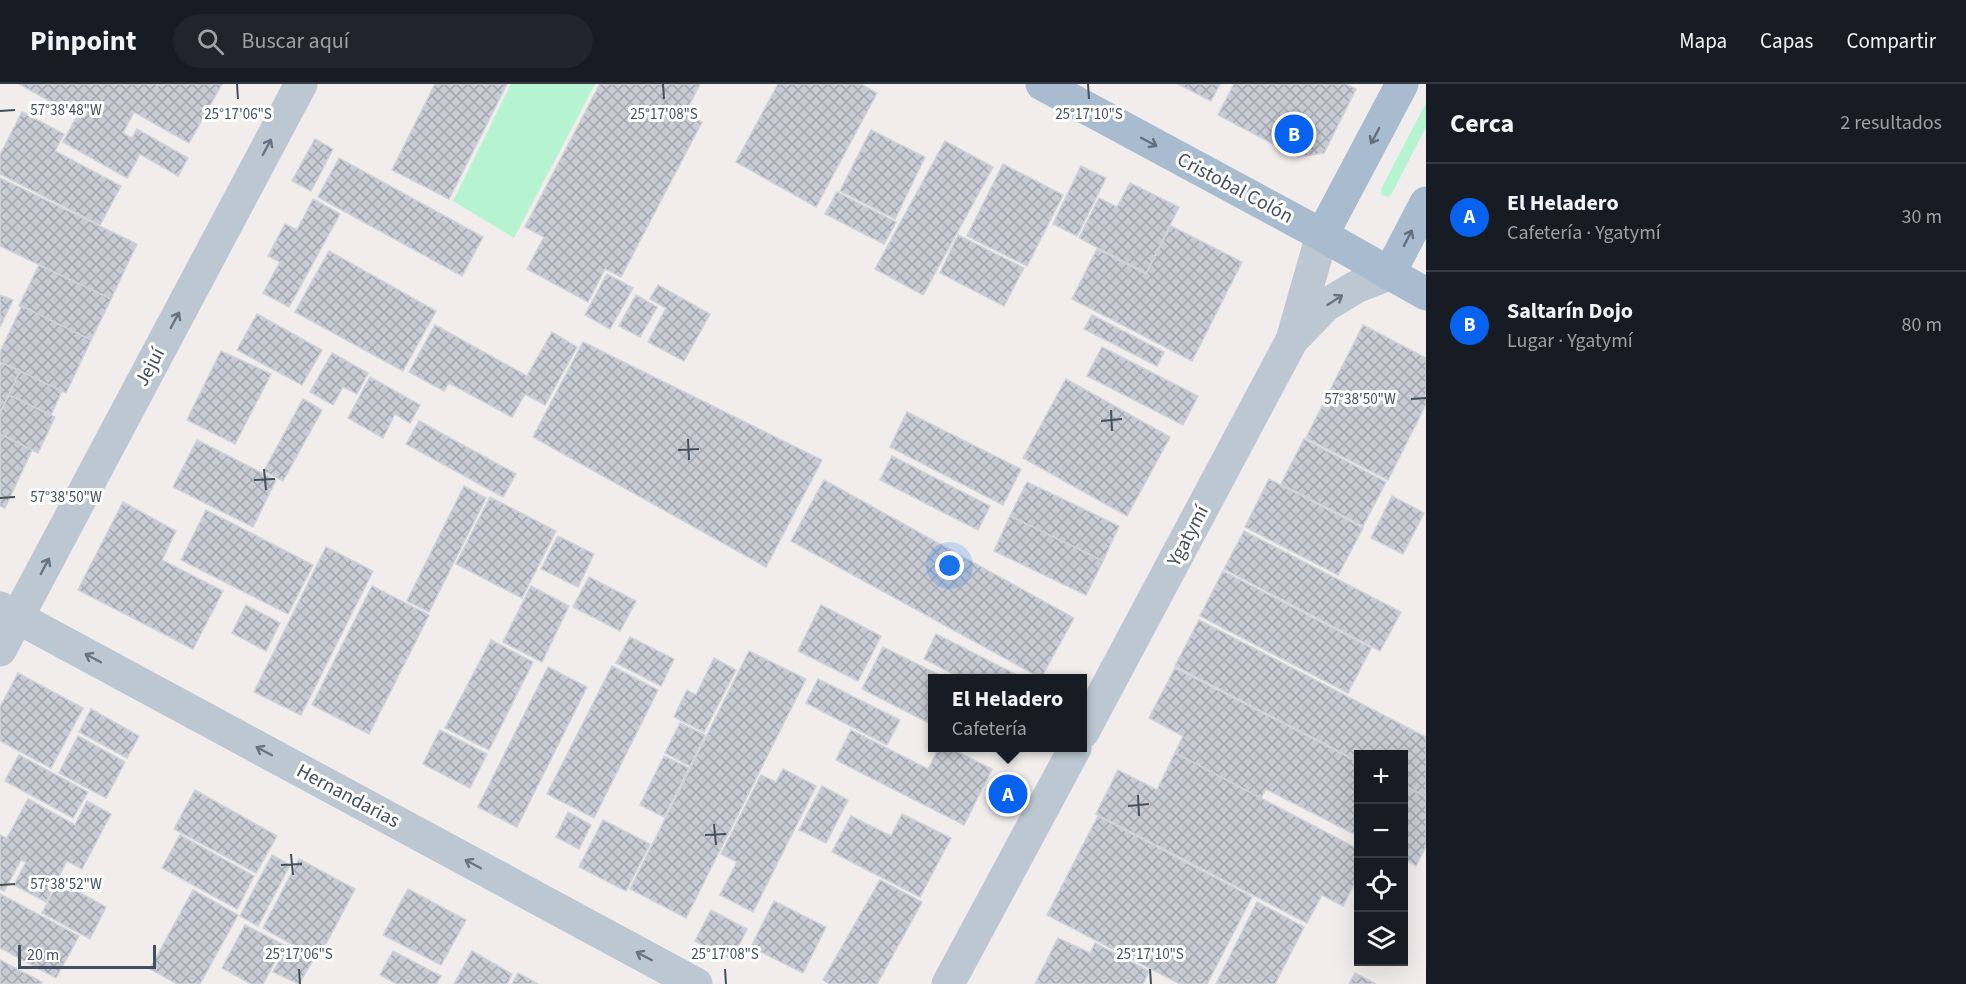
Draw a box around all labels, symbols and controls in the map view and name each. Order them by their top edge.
search box [173,14,593,68]
text: Pinpoint [30,21,137,61]
icon: search [194,25,227,58]
text: Buscar aquí [242,25,349,57]
text: Mapa [1679,26,1727,56]
text: Capas [1760,26,1813,56]
text: Compartir [1846,26,1936,56]
text: 57°38'48"W [30,100,102,121]
text: 25°17'06"S [204,104,272,125]
text: 25°17'08"S [630,104,698,125]
text: 25°17'10"S [1055,104,1123,125]
text: Cerca [1450,105,1514,142]
text: 2 resultados [1840,109,1942,137]
pin: B [1274,112,1314,156]
one-way arrow [1368,126,1380,144]
one-way arrow [1140,136,1158,148]
one-way arrow [262,139,273,157]
street label: Cristobal Colón [1172,146,1298,230]
text: El Heladero [1507,187,1619,219]
text: A [1464,203,1475,231]
text: 30 m [1902,203,1942,231]
text: Cafetería · Ygatymí [1507,219,1661,247]
one-way arrow [1402,230,1414,248]
one-way arrow [1326,294,1342,306]
text: Saltarín Dojo [1507,295,1633,327]
one-way arrow [170,311,182,329]
text: B [1463,311,1476,339]
text: 80 m [1902,311,1942,339]
text: Lugar · Ygatymí [1507,327,1633,355]
street label: Jejuí [128,342,172,391]
text: 57°38'50"W [1324,389,1396,410]
text: 57°38'50"W [30,487,102,508]
street label: Ygatymí [1160,500,1216,572]
your location [935,551,964,580]
one-way arrow [39,558,51,575]
one-way arrow [84,652,102,663]
popup [928,674,1087,752]
text: El Heladero [952,683,1063,715]
text: Cafetería [952,715,1027,743]
one-way arrow [256,745,274,756]
map controls [1354,750,1408,966]
button: + [1354,750,1408,804]
street label: Hernandarias [291,757,405,835]
pin: A [988,772,1028,816]
button: − [1354,804,1408,858]
one-way arrow [465,858,482,870]
button: locate [1354,858,1408,912]
text: 57°38'52"W [30,874,102,895]
button: layers [1354,912,1408,966]
scale bar [18,942,156,970]
text: 20 m [27,944,59,966]
text: 25°17'06"S [265,944,333,965]
text: 25°17'08"S [691,944,759,965]
text: 25°17'10"S [1116,944,1184,965]
one-way arrow [636,950,654,961]

